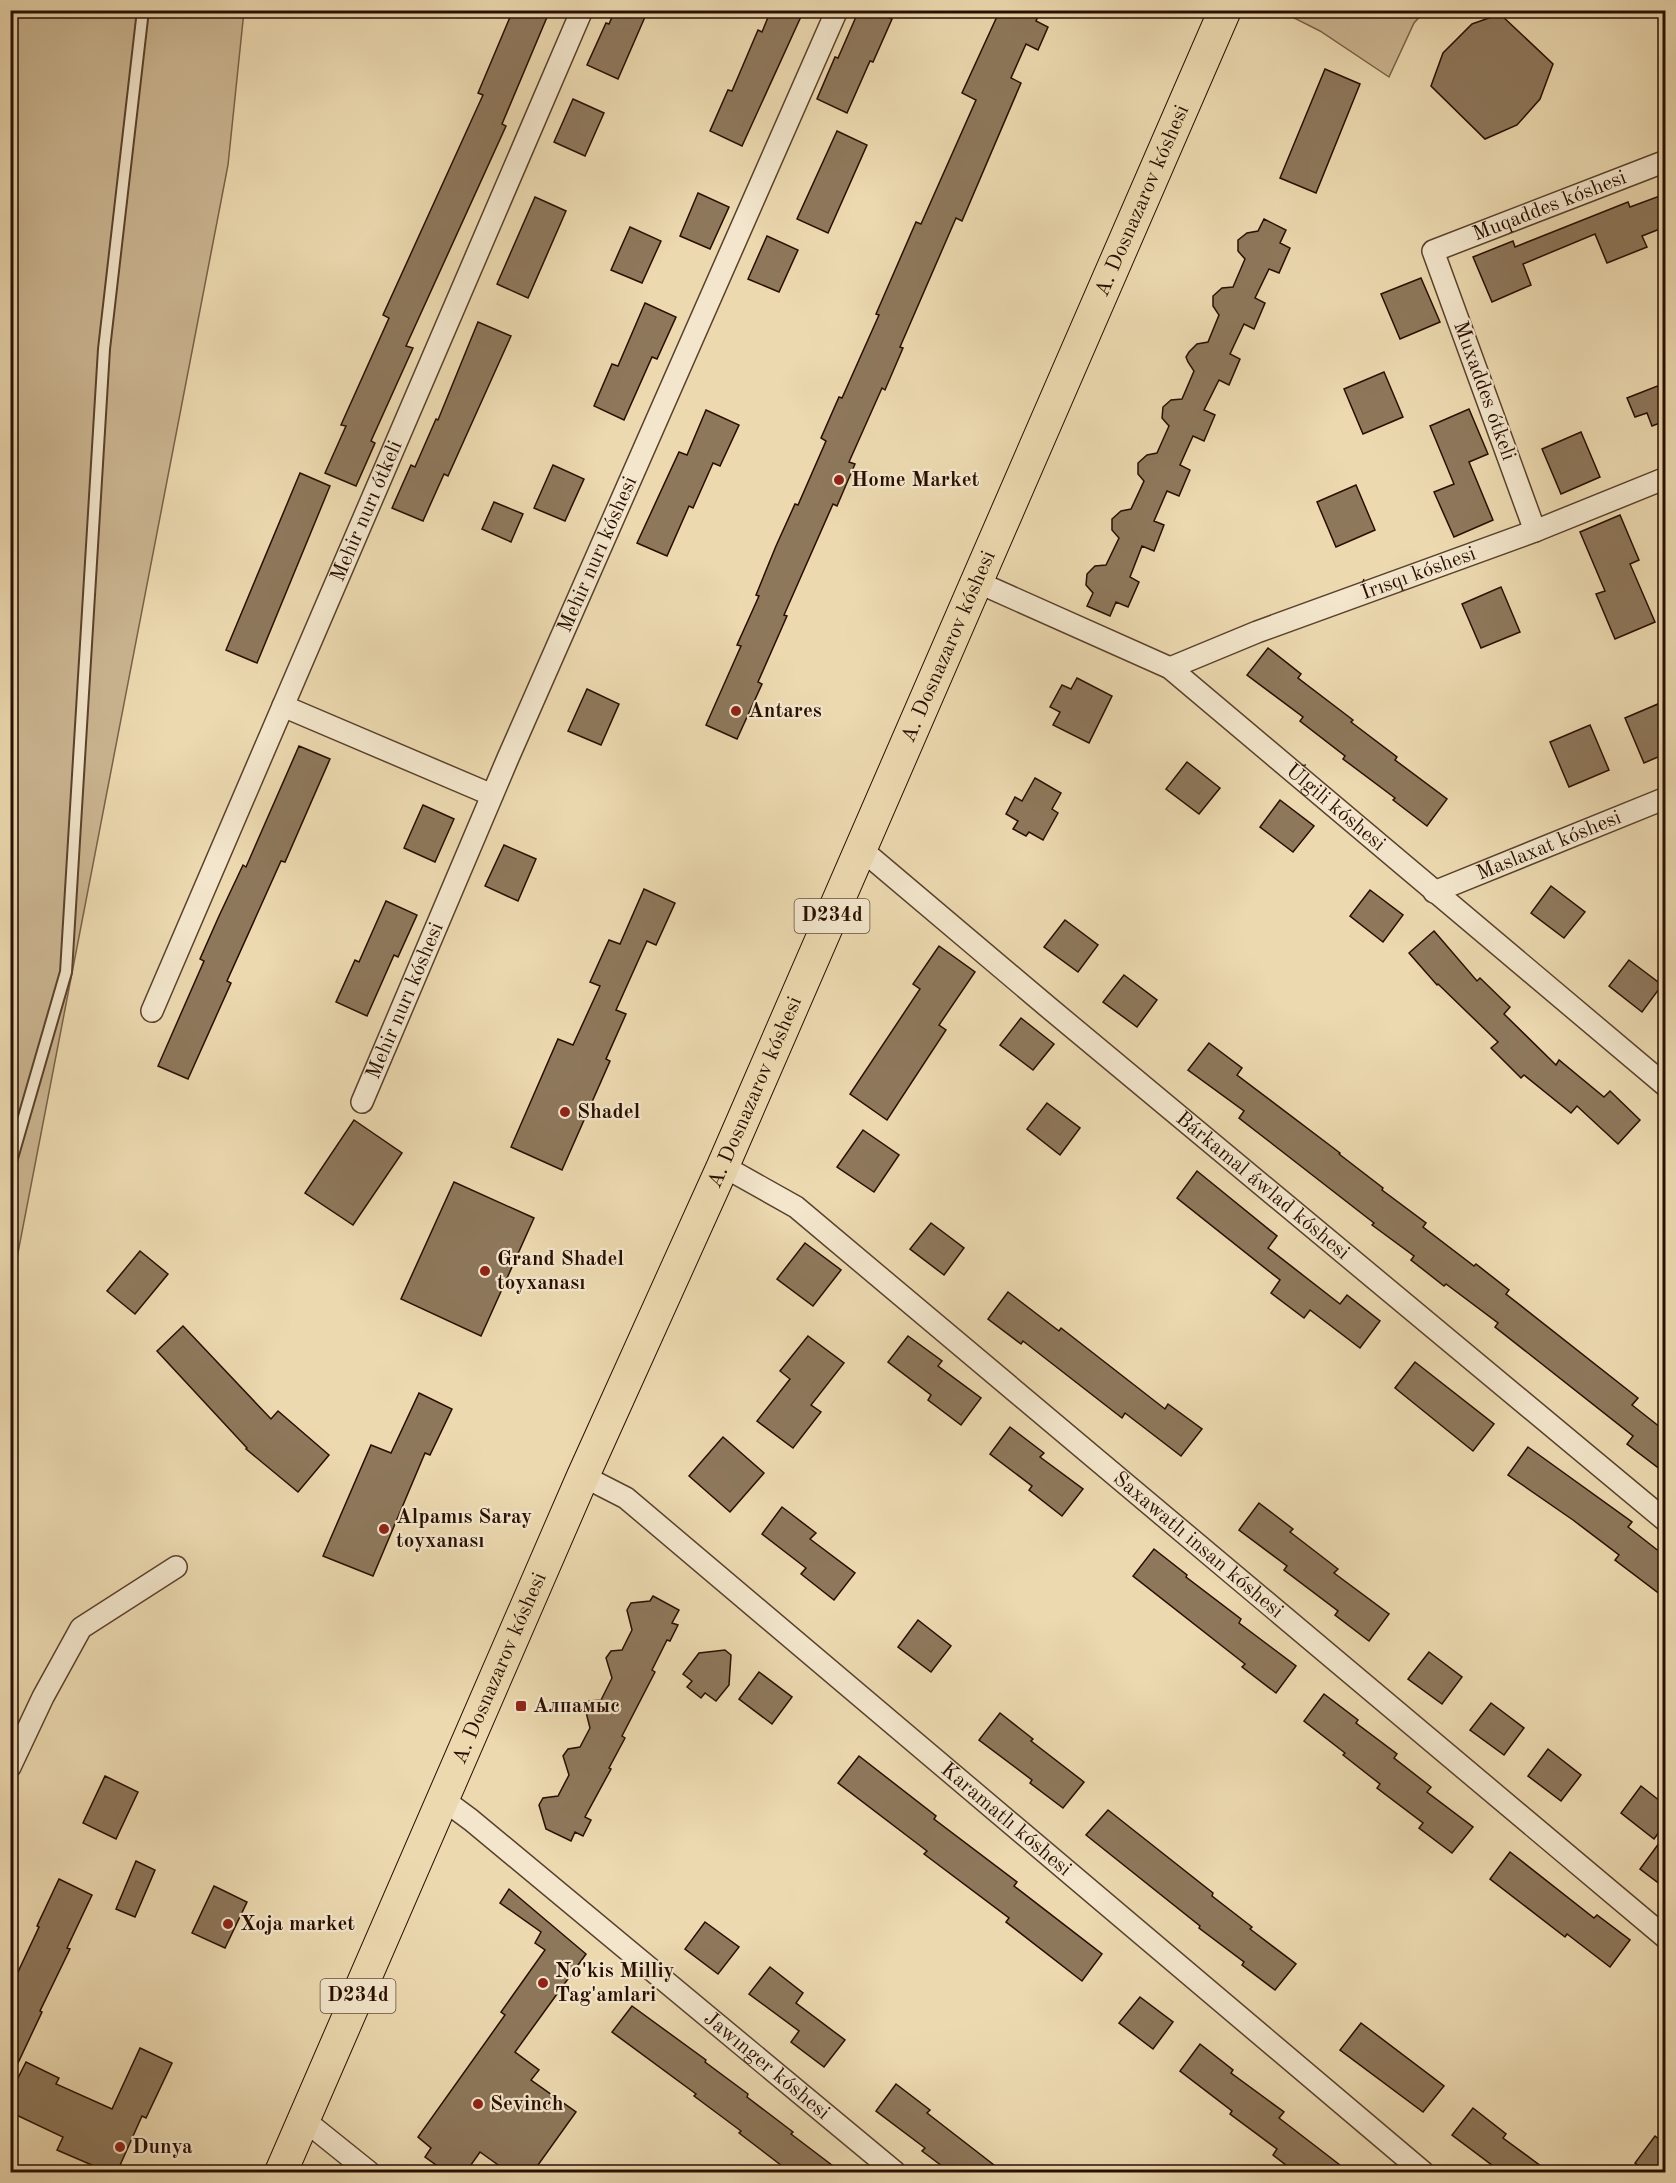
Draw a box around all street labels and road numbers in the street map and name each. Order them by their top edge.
street label: A. Dosnazarov kóshesi [1091,102,1193,300]
street label: Muqaddes kóshesi [1470,167,1629,245]
street label: Muxaddes ótkeli [1449,319,1519,463]
street label: Mehir nurı ótkeli [327,437,406,585]
street label: Mehir nurı kóshesi [554,473,641,636]
street label: Írısqı kóshesi [1357,543,1479,604]
street label: A. Dosnazarov kóshesi [898,548,999,746]
street label: Úlgili kóshesi [1282,756,1389,855]
street label: Maslaxat kóshesi [1474,807,1624,884]
road number: D234d [794,899,870,933]
street label: Mehir nurı kóshesi [362,919,447,1082]
street label: A. Dosnazarov kóshesi [704,994,806,1191]
street label: Bárkamal áwlad kóshesi [1172,1107,1354,1264]
street label: Saxawatlı insan kóshesi [1109,1468,1287,1622]
street label: A. Dosnazarov kóshesi [449,1569,550,1767]
street label: Karamatlı kóshesi [937,1759,1075,1880]
road number: D234d [320,1979,395,2013]
street label: Jawınger kóshesi [700,2007,834,2124]

